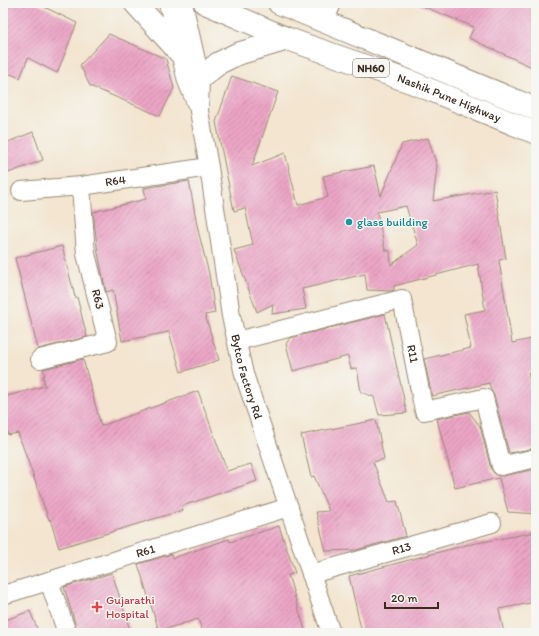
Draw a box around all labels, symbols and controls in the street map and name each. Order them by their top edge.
road number: NH60 [353,59,389,77]
street label: Nashik Pune Highway [395,71,503,125]
street label: R64 [104,172,127,189]
place label: glass building [357,215,429,229]
marker: glass building [344,217,354,227]
street label: R63 [89,288,107,311]
street label: Bytco Factory Rd [228,333,266,421]
street label: R11 [404,343,421,364]
street label: R13 [390,539,413,558]
street label: R61 [134,542,157,561]
scale bar [385,584,438,610]
text: 20 m [391,591,418,605]
place label: Gujarathi Hospital [106,593,155,621]
marker: Gujarathi Hospital [91,601,103,613]

